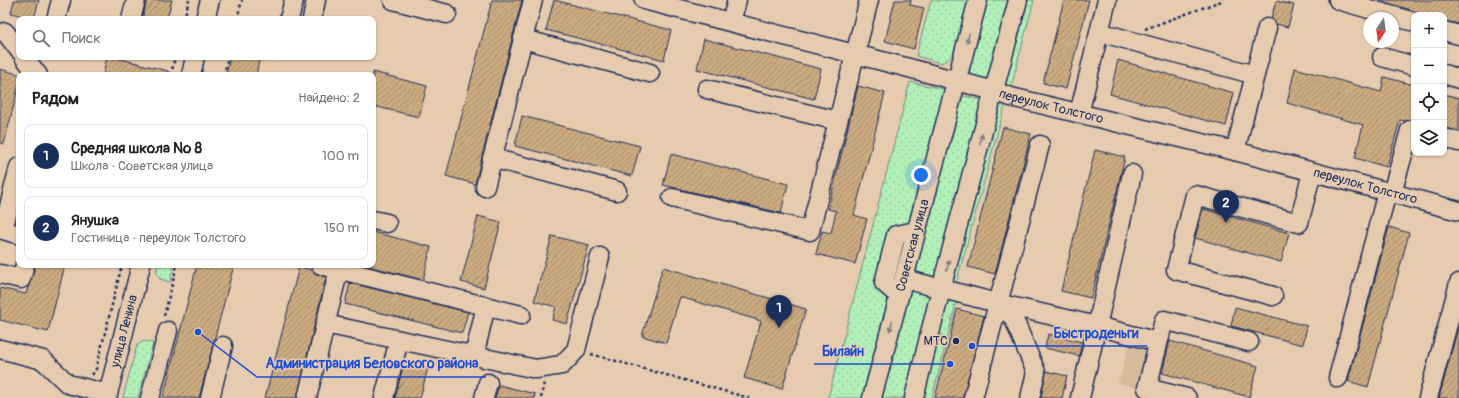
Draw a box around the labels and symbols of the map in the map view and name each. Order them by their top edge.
north arrow [1363,12,1399,48]
one-way arrow [965,32,971,44]
street label: переулок Толстого [997,85,1105,127]
one-way arrow [978,133,984,146]
street label: переулок Толстого [1312,164,1419,207]
your location [911,165,931,185]
pin: 2 [1213,190,1239,223]
street label: Советская улица [893,197,933,293]
one-way arrow [945,259,951,271]
street label: улица Ленина [107,293,141,370]
pin: 1 [766,295,792,328]
one-way arrow [888,319,894,332]
callout: Быстроденьги [1046,320,1147,346]
text: Быстроденьги [1053,325,1139,342]
place label: МТС [923,333,948,349]
marker: МТС [951,336,961,346]
callout: Билайн [814,338,872,364]
text: Билайн [822,343,864,360]
callout: Администрация Беловского района [257,351,486,377]
text: Администрация Беловского района [266,355,479,372]

